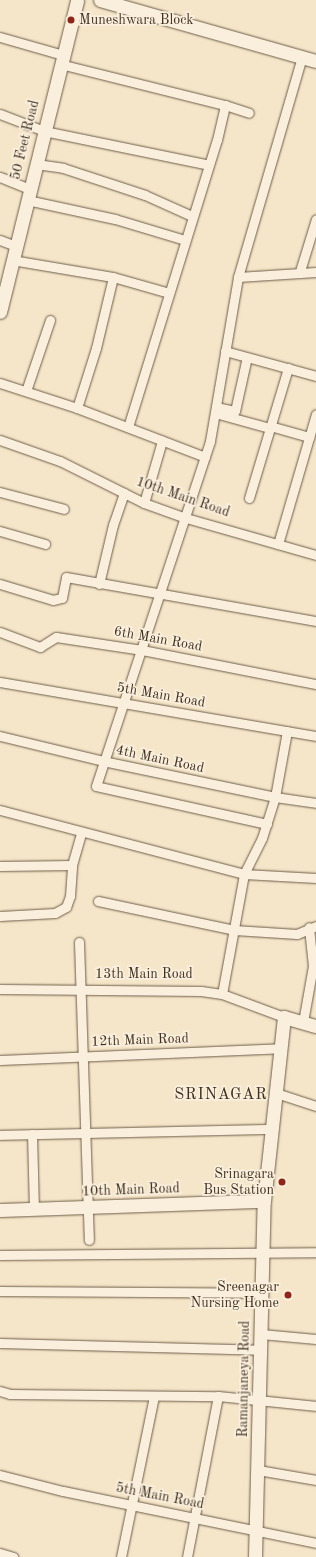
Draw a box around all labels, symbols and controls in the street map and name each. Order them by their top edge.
place label: Muneshwara Block [79,12,194,28]
marker: Muneshwara Block [66,15,76,25]
street label: 50 Feet Road [7,98,43,182]
street label: 10th Main Road [134,473,232,521]
street label: 6th Main Road [112,623,204,655]
street label: 5th Main Road [115,679,207,711]
street label: 4th Main Road [114,741,206,777]
street label: 13th Main Road [95,966,193,982]
street label: 12th Main Road [91,1030,189,1050]
district label: SRINAGAR [174,1085,268,1105]
place label: Srinagara Bus Station [203,1166,274,1198]
marker: Srinagara Bus Station [277,1177,287,1187]
street label: 10th Main Road [82,1180,180,1200]
place label: Sreenagar Nursing Home [191,1279,279,1312]
marker: Sreenagar Nursing Home [282,1289,294,1301]
street label: Ramanjaneya Road [235,1320,253,1438]
street label: 5th Main Road [114,1479,206,1513]

